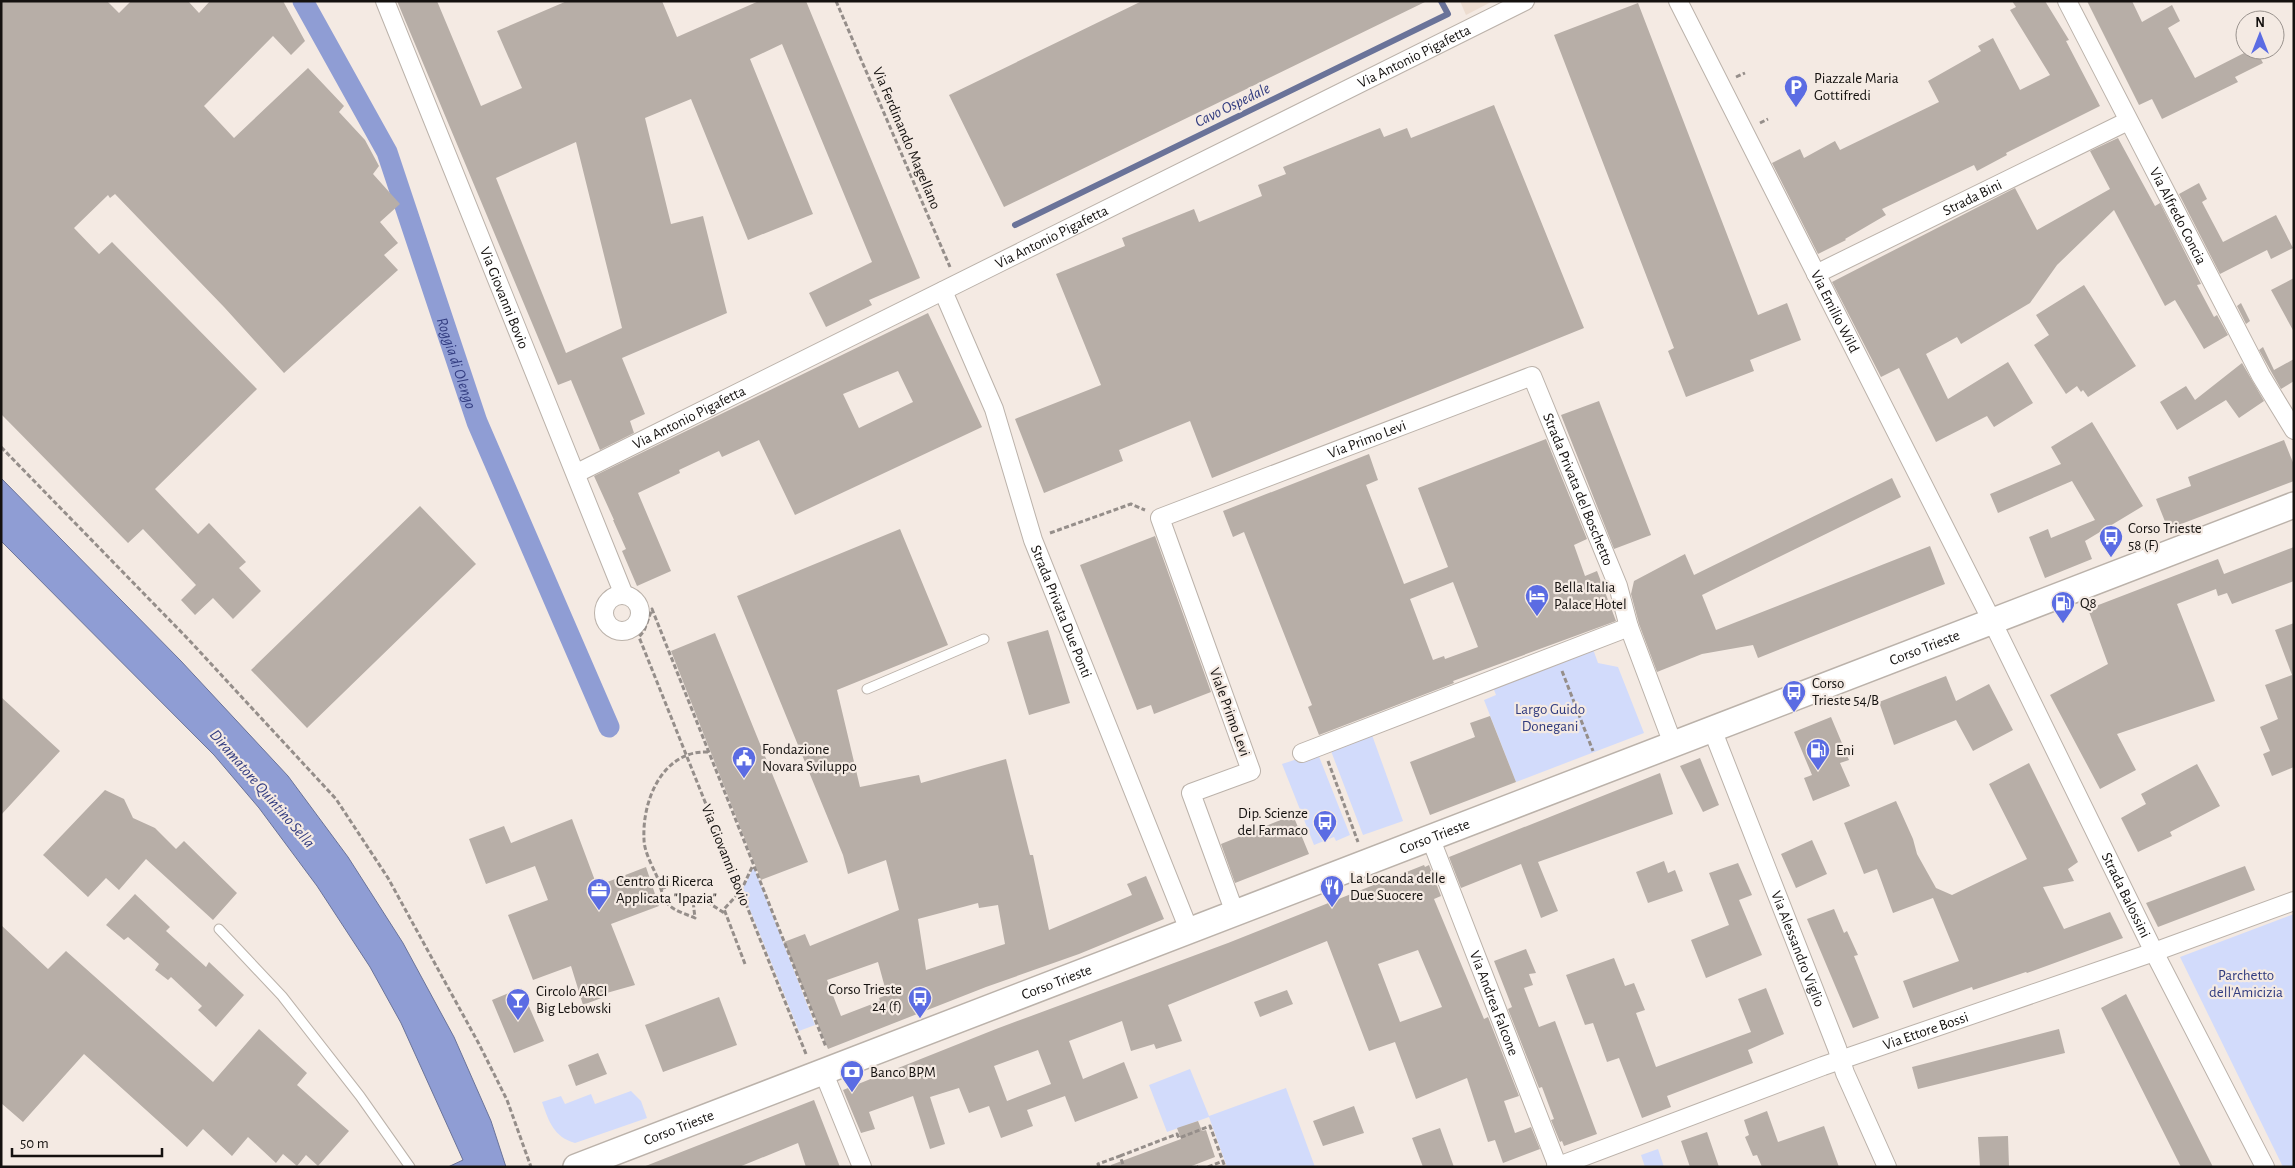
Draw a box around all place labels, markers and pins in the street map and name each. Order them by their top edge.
place label: Piazzale Maria Gottifredi [1814,71,1899,103]
parking icon: Piazzale Maria Gottifredi [1783,74,1809,108]
place label: Corso Trieste 58 (F) [2128,521,2202,553]
bus stop icon: Corso Trieste 58 (F) [2098,524,2124,558]
place label: Bella Italia Palace Hotel [1554,580,1627,612]
hotel icon: Bella Italia Palace Hotel [1524,583,1550,617]
fuel station icon: Q8 [2050,590,2076,624]
place label: Q8 [2080,596,2097,611]
place label: Corso Trieste 54/B [1812,676,1879,708]
bus stop icon: Corso Trieste 54/B [1781,679,1807,713]
fuel station icon: Eni [1805,737,1831,771]
place label: Fondazione Novara Sviluppo [762,742,857,774]
place label: Eni [1836,743,1854,758]
public building icon: Fondazione Novara Sviluppo [731,745,757,779]
place label: Dip. Scienze del Farmaco [1237,806,1308,838]
bus stop icon: Dip. Scienze del Farmaco [1312,809,1338,843]
place label: La Locanda delle Due Suocere [1350,871,1445,903]
place label: Centro di Ricerca Applicata "Ipazia" [616,874,717,906]
restaurant icon: La Locanda delle Due Suocere [1319,874,1345,908]
office icon: Centro di Ricerca Applicata "Ipazia" [586,877,612,911]
place label: Corso Trieste 24 (f) [828,982,902,1014]
place label: Circolo ARCI Big Lebowski [536,984,611,1016]
bus stop icon: Corso Trieste 24 (f) [907,985,933,1019]
bar icon: Circolo ARCI Big Lebowski [505,987,531,1021]
bank icon: Banco BPM [839,1059,865,1093]
place label: Banco BPM [870,1065,936,1080]

